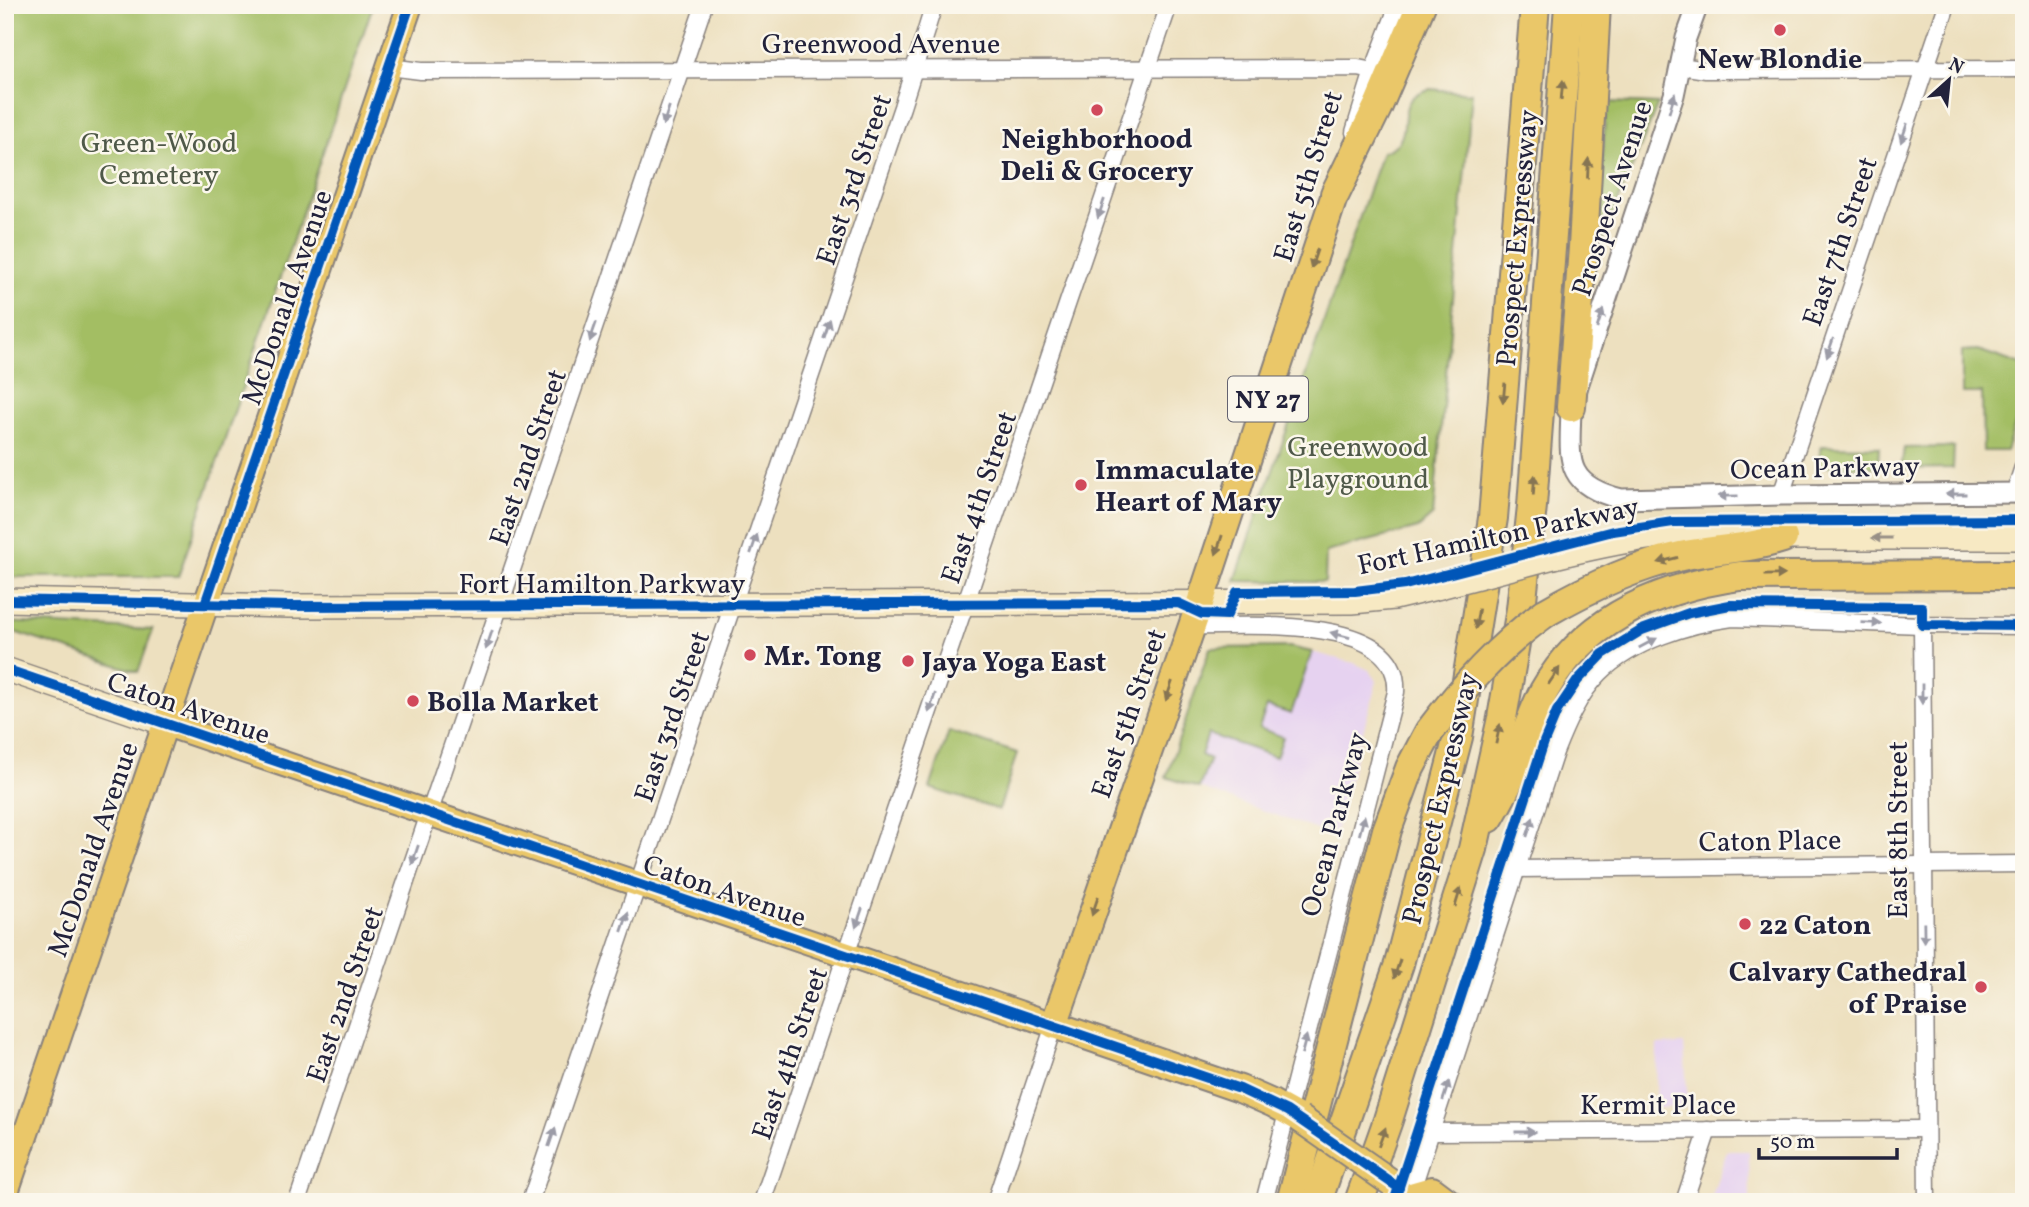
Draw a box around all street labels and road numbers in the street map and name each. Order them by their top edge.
street label: Greenwood Avenue [762,26,1000,65]
street label: East 5th Street [1265,86,1354,267]
street label: East 3rd Street [808,89,903,271]
street label: Prospect Avenue [1563,96,1663,302]
street label: Prospect Expressway [1488,108,1549,368]
street label: East 7th Street [1794,152,1889,332]
street label: McDonald Avenue [233,185,343,411]
street label: East 2nd Street [481,364,578,551]
road number: NY 27 [1228,376,1308,422]
street label: East 4th Street [933,406,1028,589]
street label: Ocean Parkway [1730,448,1920,491]
street label: Fort Hamilton Parkway [1354,489,1643,586]
street label: Fort Hamilton Parkway [459,566,745,605]
street label: East 5th Street [1083,624,1178,804]
street label: East 3rd Street [626,626,721,808]
street label: Caton Avenue [101,663,275,756]
street label: Prospect Expressway [1393,669,1489,929]
street label: Ocean Parkway [1292,728,1379,921]
street label: McDonald Avenue [39,737,149,963]
street label: East 8th Street [1880,741,1919,919]
street label: Caton Place [1698,822,1842,863]
street label: Caton Avenue [637,846,811,939]
street label: East 2nd Street [298,901,395,1088]
street label: East 4th Street [744,962,839,1145]
street label: Kermit Place [1580,1087,1736,1126]

